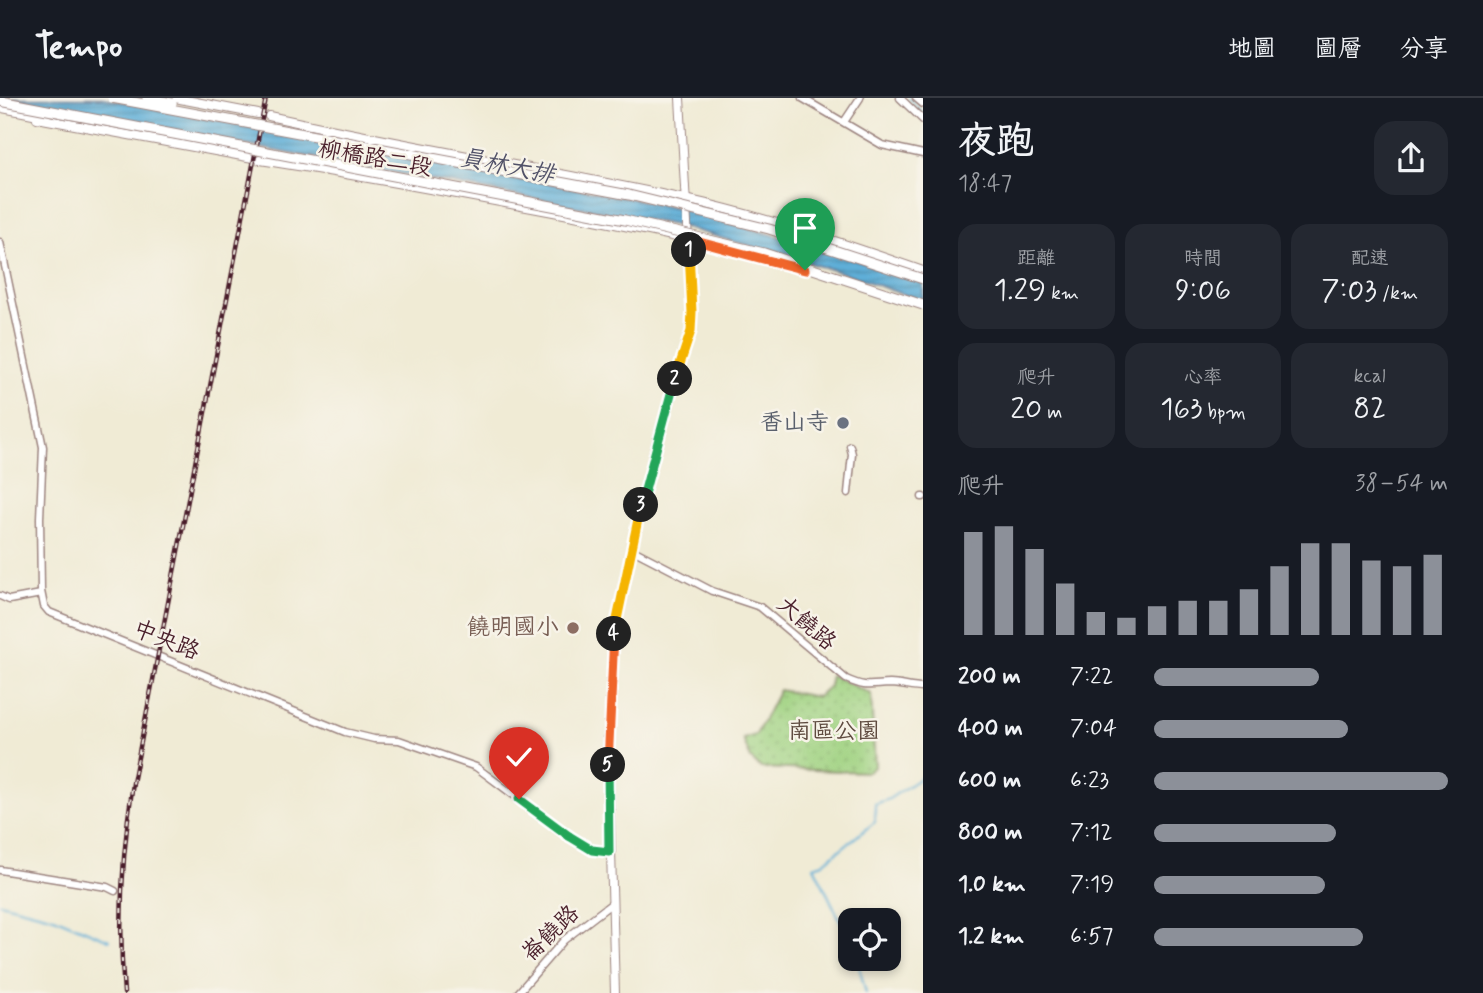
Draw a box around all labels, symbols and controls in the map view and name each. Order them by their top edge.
text: Tempo [35,26,122,70]
text: 地圖 [1228,34,1276,65]
text: 圖層 [1314,34,1362,65]
text: 分享 [1400,34,1448,65]
text: 夜跑 [958,118,1034,167]
button: share [1374,121,1448,195]
street label: 柳橋路二段 [316,134,434,184]
water label: 員林大排 [457,143,559,192]
text: 18:47 [958,169,1012,199]
pin [775,198,835,270]
icon: arrive [786,209,824,247]
pin: 1 [672,232,706,268]
text: 1 [684,237,693,262]
text: 距離 [1017,246,1055,271]
text: 時間 [1184,246,1222,271]
text: 配速 [1351,246,1389,271]
text: 1.29 [994,271,1046,310]
text: 9:06 [1175,271,1231,310]
text: 7:03 [1321,271,1377,310]
text: km [1046,281,1079,306]
text: /km [1377,281,1418,306]
pin: 2 [658,362,692,396]
text: kcal [1354,364,1386,389]
text: 爬升 [1017,365,1055,390]
text: 心率 [1184,365,1222,390]
text: 2 [670,366,679,391]
text: 82 [1353,389,1386,428]
text: 20 [1010,390,1042,429]
text: 163 [1160,390,1202,429]
text: m [1042,400,1062,425]
text: bpm [1202,400,1246,425]
place label: 香山寺 [760,408,829,438]
marker: 香山寺 [835,415,851,431]
text: 38–54 m [1355,469,1448,499]
text: 爬升 [958,472,1004,502]
pin: 3 [624,488,658,522]
text: 3 [636,492,645,517]
street label: 大饒路 [770,590,842,658]
place label: 饒明國小 [467,613,559,643]
street label: 中央路 [128,614,204,668]
pin: 4 [596,616,632,652]
marker: 饒明國小 [565,620,581,636]
text: 4 [608,621,619,646]
text: 200 m [958,662,1021,692]
text: 7:22 [1070,662,1114,692]
text: 400 m [958,714,1023,744]
text: 7:04 [1070,714,1117,744]
park label: 南區公園 [788,717,880,747]
pin [489,727,549,799]
icon: check [500,738,538,776]
pin: 5 [590,748,626,782]
text: 5 [602,752,613,777]
text: 600 m [958,766,1021,796]
text: 6:23 [1070,766,1109,796]
text: 800 m [958,818,1022,848]
text: 7:12 [1070,818,1113,848]
text: 1.0 km [958,870,1026,900]
text: 7:19 [1070,870,1114,900]
street label: 崙饒路 [516,899,586,969]
map controls [838,908,901,971]
button: locate [838,908,901,971]
text: 1.2 km [958,922,1024,952]
text: 6:57 [1070,922,1113,952]

